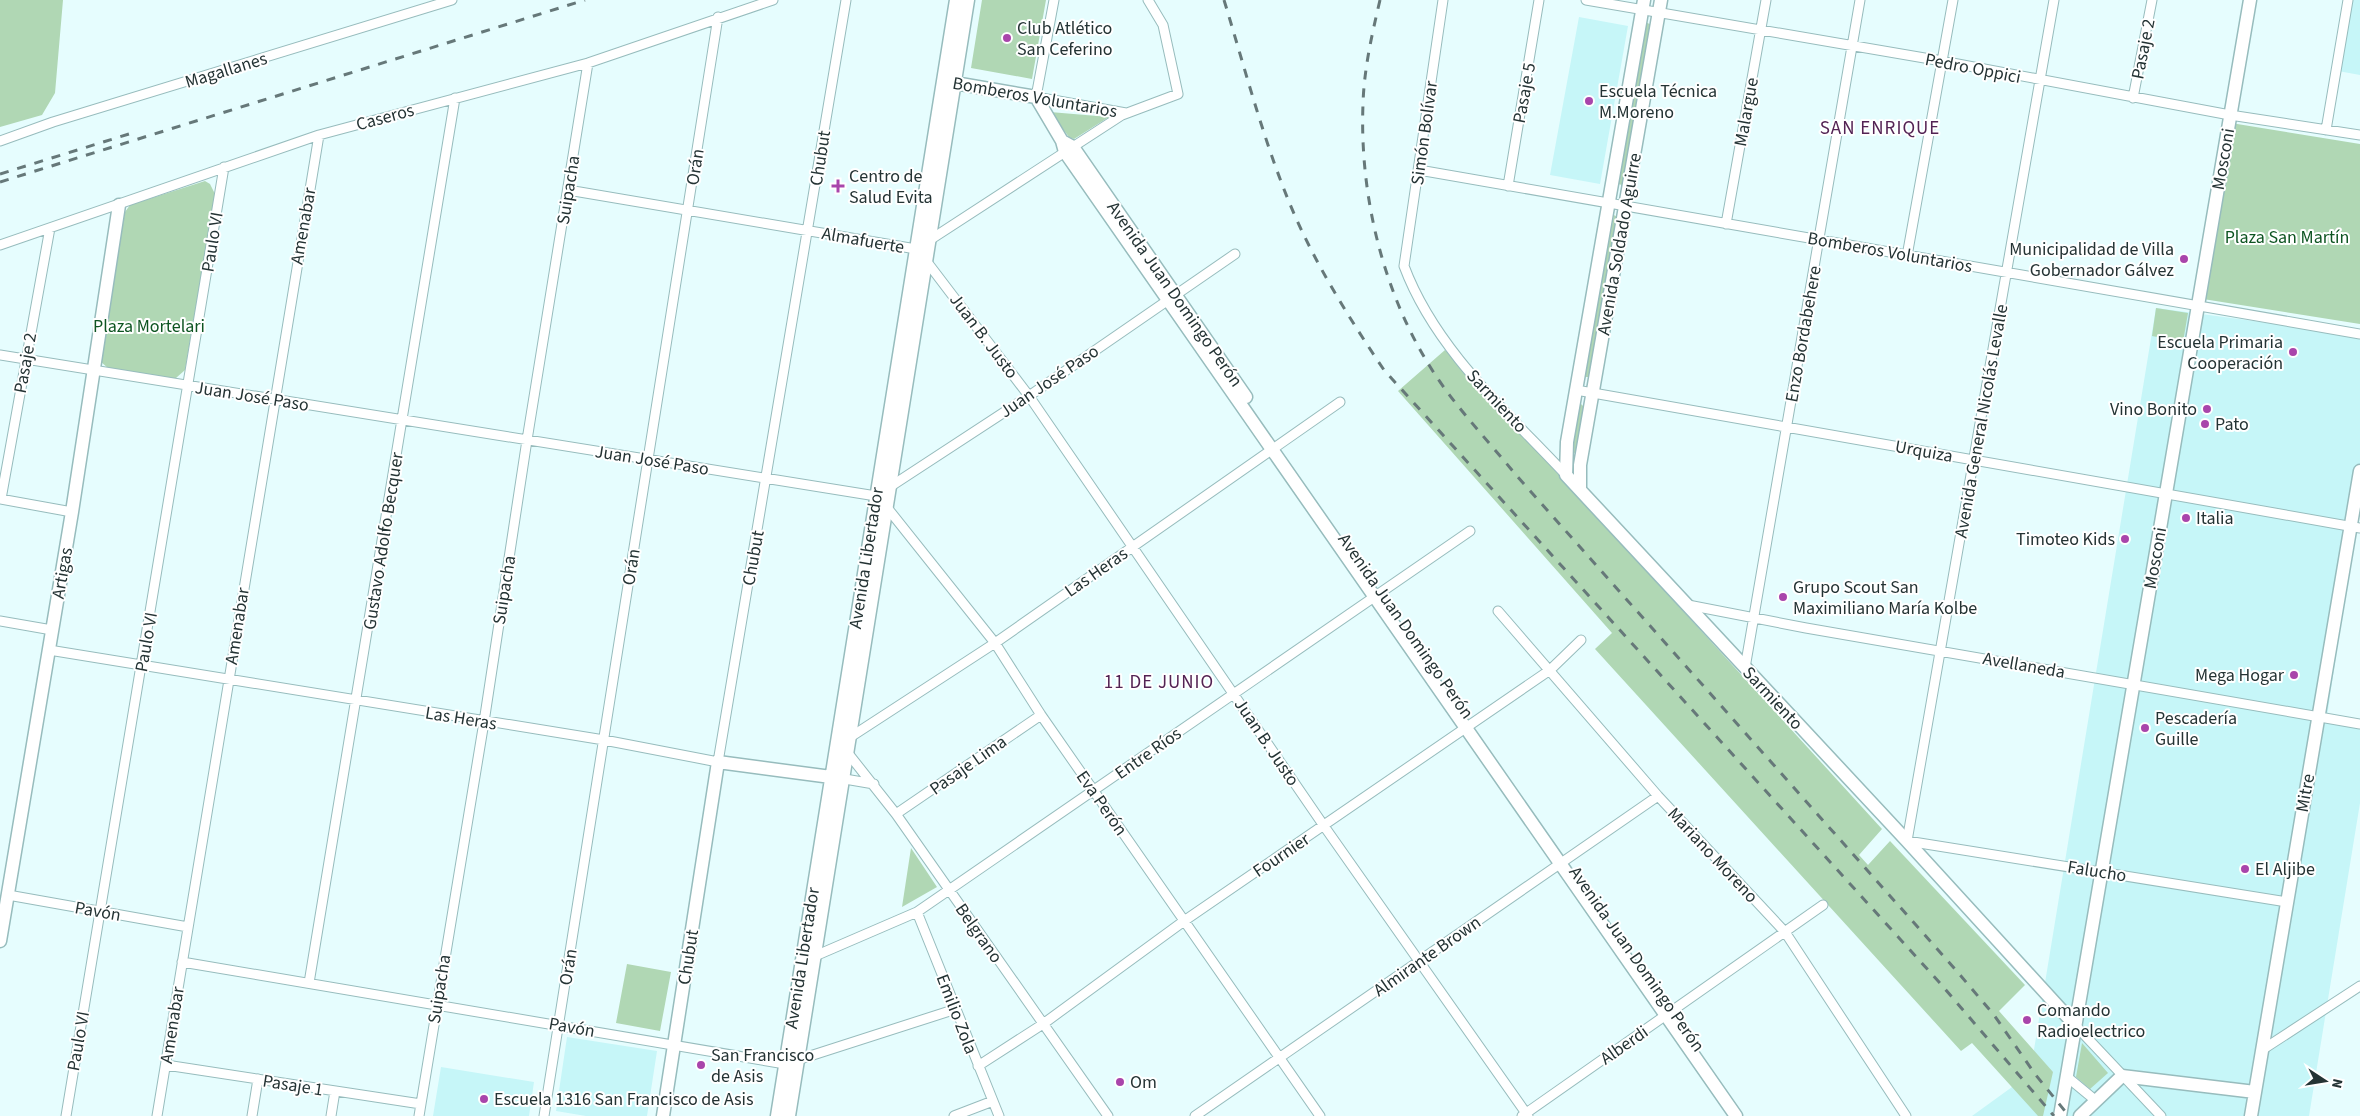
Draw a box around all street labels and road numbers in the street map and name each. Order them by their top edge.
street label: Pasaje 2 [2125,17,2162,81]
street label: Magallanes [182,46,270,95]
street label: Pedro Oppici [1923,47,2023,90]
street label: Pasaje 5 [1507,61,1542,125]
street label: Bomberos Voluntarios [951,71,1119,124]
street label: Malargue [1728,76,1765,149]
street label: Simón Bolívar [1405,79,1444,187]
street label: Caseros [353,98,417,137]
street label: Mosconi [2206,126,2241,192]
street label: Chubut [804,129,837,188]
street label: Orán [680,147,711,187]
street label: Avenida Soldado Aguirre [1591,151,1648,337]
street label: Suipacha [551,154,586,226]
street label: Amenabar [284,185,323,266]
street label: Avenida Juan Domingo Perón [1101,196,1248,392]
street label: Paulo VI [195,210,230,274]
street label: Almafuerte [820,221,906,260]
street label: Bomberos Voluntarios [1806,226,1974,279]
street label: Enzo Bordabehere [1779,264,1828,404]
street label: Juan B. Justo [943,289,1024,384]
street label: Avenida General Nicolás Levalle [1949,302,2014,540]
street label: Pasaje 2 [8,331,43,395]
street label: Juan José Paso [995,339,1104,424]
street label: Sarmiento [1461,364,1533,439]
street label: Juan José Paso [193,375,311,418]
street label: Urquiza [1893,434,1955,469]
street label: Juan José Paso [593,439,711,482]
street label: Gustavo Adolfo Becquer [357,450,410,632]
street label: Avenida Libertador [843,485,890,631]
street label: Mosconi [2138,525,2173,591]
street label: Chubut [736,528,771,588]
street label: Avenida Juan Domingo Perón [1332,528,1479,724]
street label: Las Heras [1060,542,1133,603]
street label: Artigas [46,545,79,601]
street label: Orán [616,547,647,587]
street label: Suipacha [487,554,522,626]
street label: Amenabar [219,585,256,666]
street label: Paulo VI [129,610,164,674]
street label: Avellaneda [1981,646,2067,685]
street label: Sarmiento [1737,661,1809,736]
street label: Juan B. Justo [1228,694,1305,791]
street label: Las Heras [423,701,498,736]
street label: Entre Ríos [1110,721,1187,785]
street label: Pasaje Lima [925,730,1012,801]
street label: Eva Perón [1070,766,1133,841]
street label: Mitre [2290,772,2321,814]
street label: Mariano Moreno [1662,802,1764,909]
street label: Fournier [1248,827,1315,884]
street label: Falucho [2066,854,2128,888]
street label: Avenida Juan Domingo Perón [1563,861,1710,1057]
street label: Avenida Libertador [779,885,826,1031]
street label: Pavón [73,895,123,928]
street label: Belgrano [949,898,1008,968]
street label: Almirante Brown [1369,910,1486,1003]
street label: Chubut [672,928,705,987]
street label: Orán [553,947,584,987]
street label: Suipacha [422,953,457,1025]
street label: Emilio Zola [930,971,983,1058]
street label: Amenabar [154,984,191,1065]
street label: Paulo VI [61,1009,96,1073]
street label: Pavón [547,1011,597,1044]
street label: Alberdi [1595,1020,1653,1071]
street label: Pasaje 1 [261,1068,325,1103]

